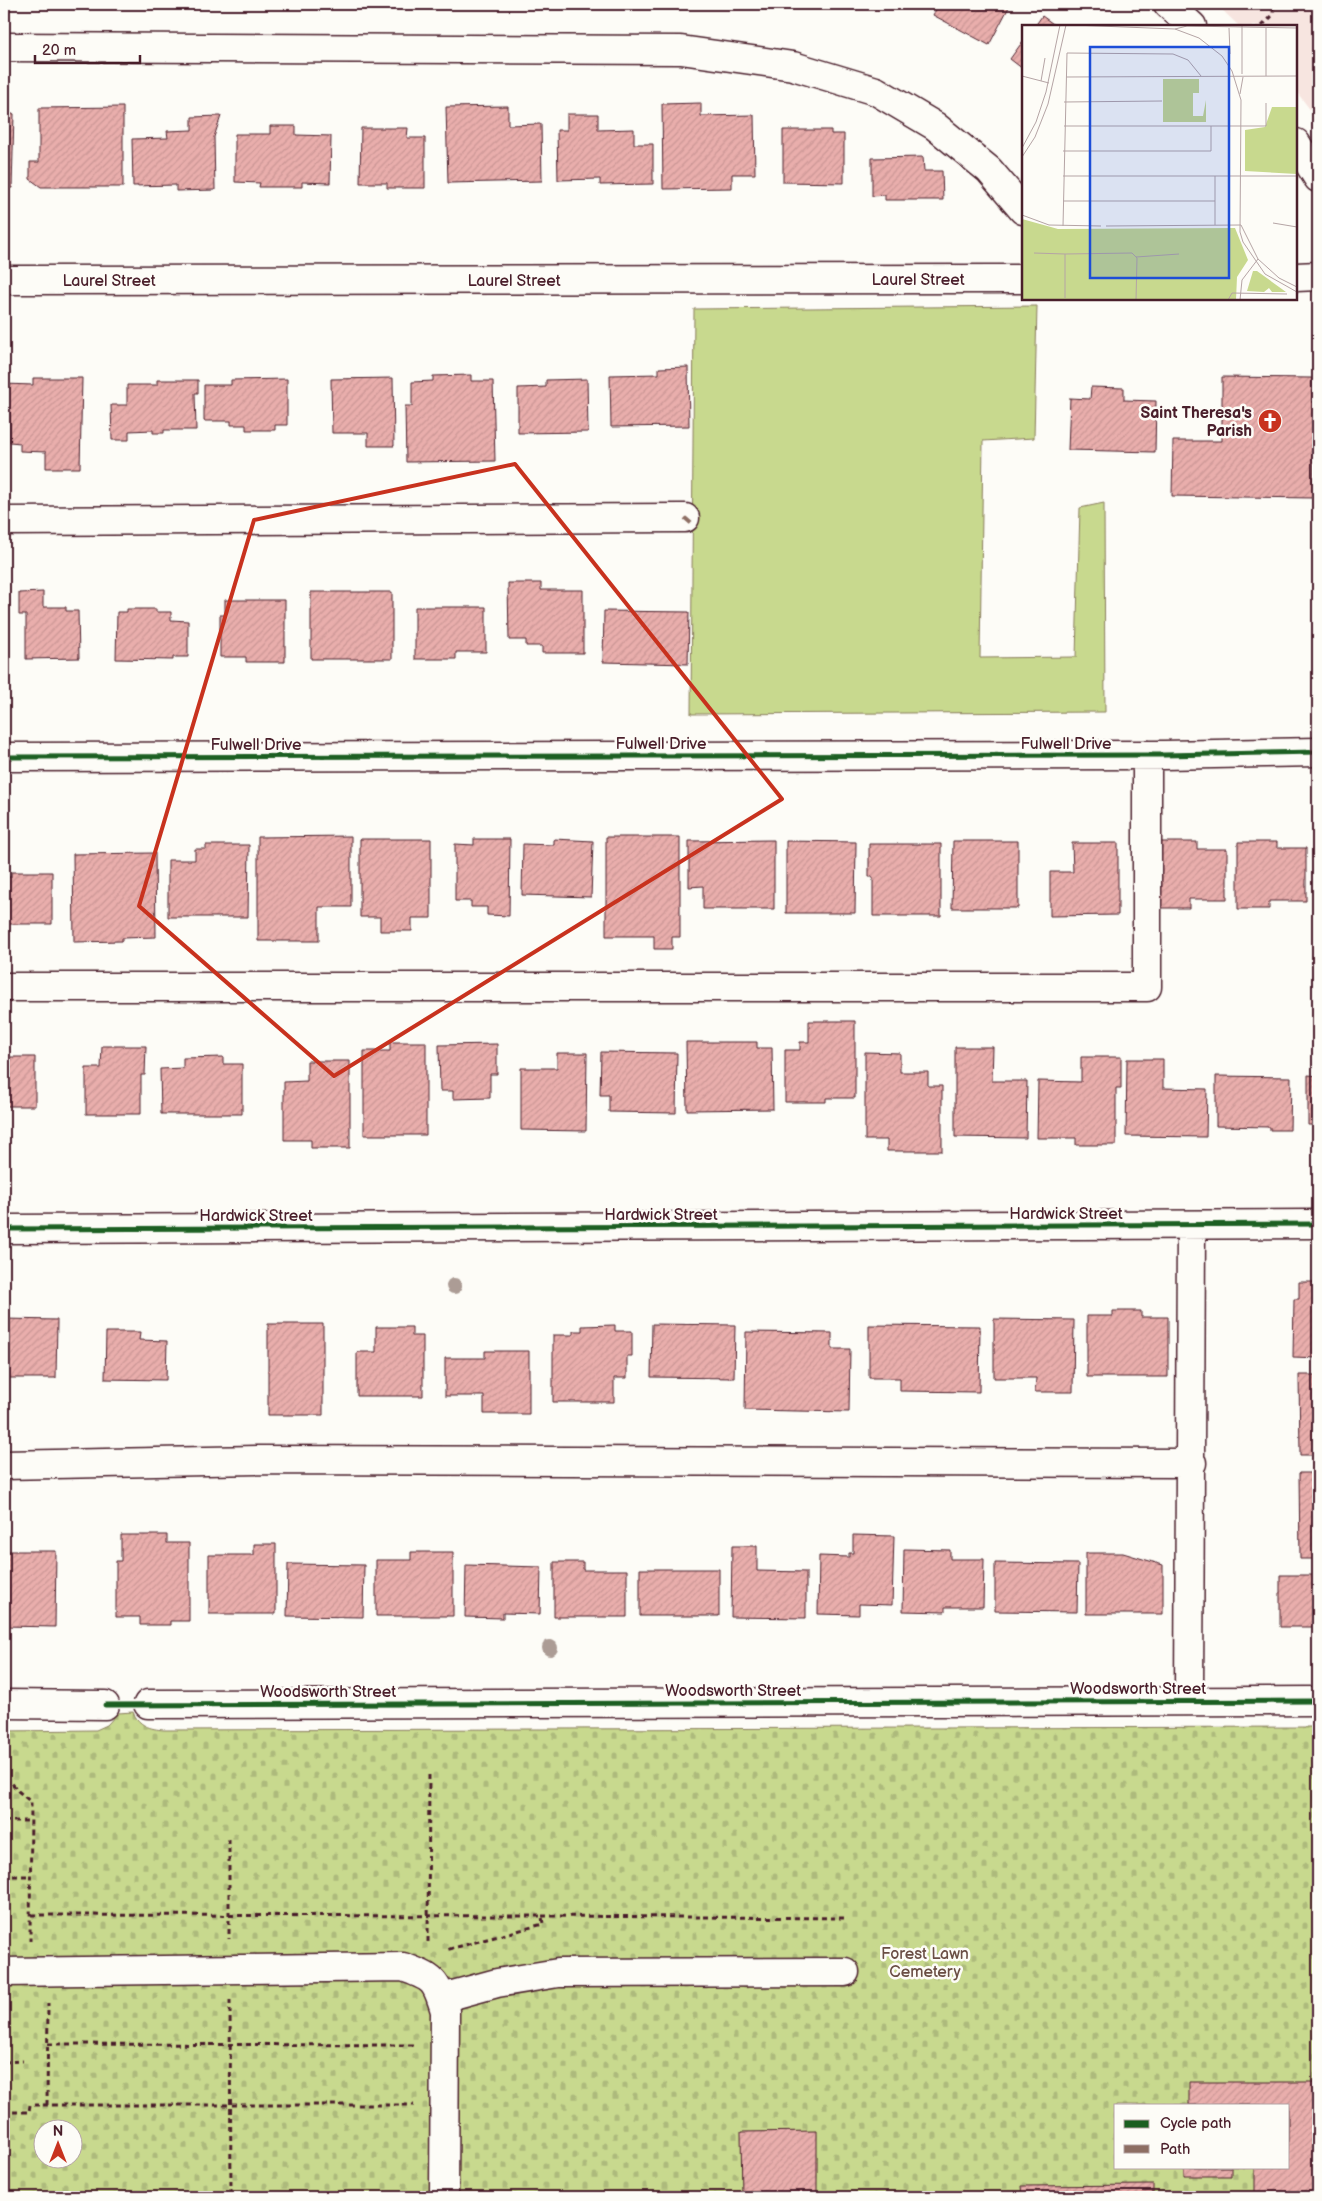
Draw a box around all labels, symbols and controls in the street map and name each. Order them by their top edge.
inset map [1022,25,1297,300]
scale bar [35,32,140,64]
text: 20 m [42,41,76,60]
street label: Laurel Street [871,271,965,290]
street label: Laurel Street [62,272,156,291]
street label: Laurel Street [467,272,561,291]
place label: Saint Theresa's Parish [1140,404,1252,441]
church icon: Saint Theresa's Parish [1257,408,1283,434]
street label: Fulwell Drive [615,735,707,754]
street label: Fulwell Drive [1020,735,1112,754]
street label: Fulwell Drive [210,736,302,755]
street label: Hardwick Street [1009,1205,1123,1224]
street label: Hardwick Street [604,1206,718,1225]
street label: Hardwick Street [199,1207,313,1226]
street label: Woodsworth Street [1070,1680,1206,1699]
street label: Woodsworth Street [665,1682,801,1701]
street label: Woodsworth Street [260,1683,396,1702]
park label: Forest Lawn Cemetery [881,1945,969,1982]
legend [1114,2104,1290,2168]
text: Cycle path [1160,2114,1231,2133]
north arrow [32,2118,82,2168]
text: N [53,2123,63,2140]
text: Path [1160,2140,1190,2159]

